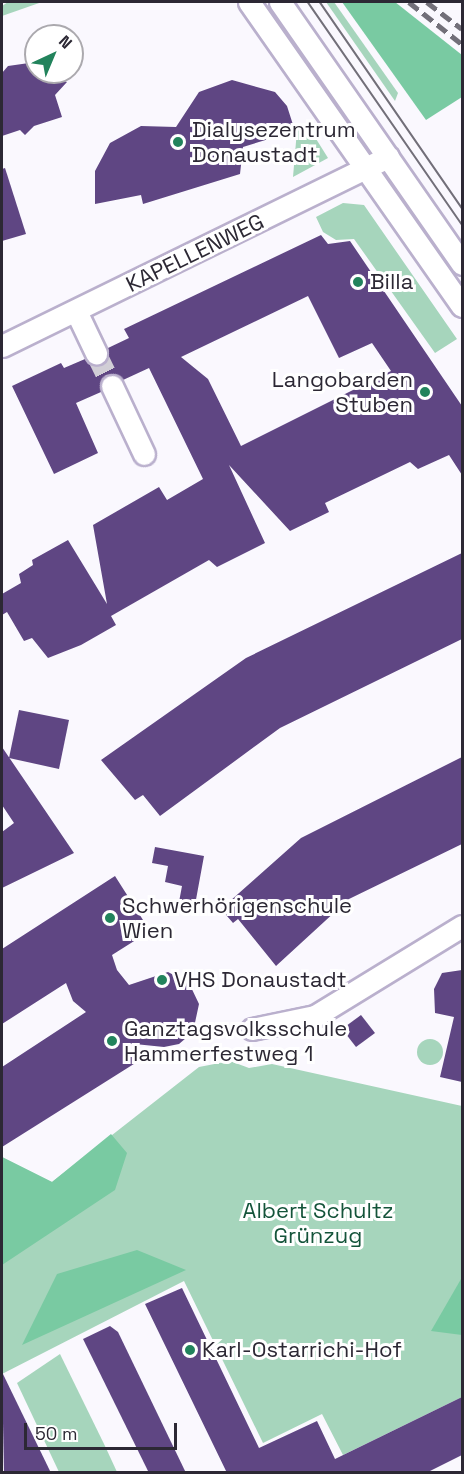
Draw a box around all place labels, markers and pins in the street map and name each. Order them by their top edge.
place label: Dialysezentrum Donaustadt [192,116,356,168]
marker: Dialysezentrum Donaustadt [169,133,187,151]
place label: Billa [370,269,413,295]
marker: Billa [351,275,365,289]
place label: Langobarden Stuben [272,366,413,418]
marker: Langobarden Stuben [418,385,432,399]
place label: Schwerhörigenschule Wien [122,892,352,944]
marker: Schwerhörigenschule Wien [103,911,117,925]
place label: VHS Donaustadt [174,967,347,993]
marker: VHS Donaustadt [155,973,169,987]
place label: Ganztagsvolksschule Hammerfestweg 1 [124,1015,347,1066]
marker: Ganztagsvolksschule Hammerfestweg 1 [105,1034,119,1048]
place label: Karl-Ostarrichi-Hof [202,1337,402,1363]
marker: Karl-Ostarrichi-Hof [183,1343,197,1357]

